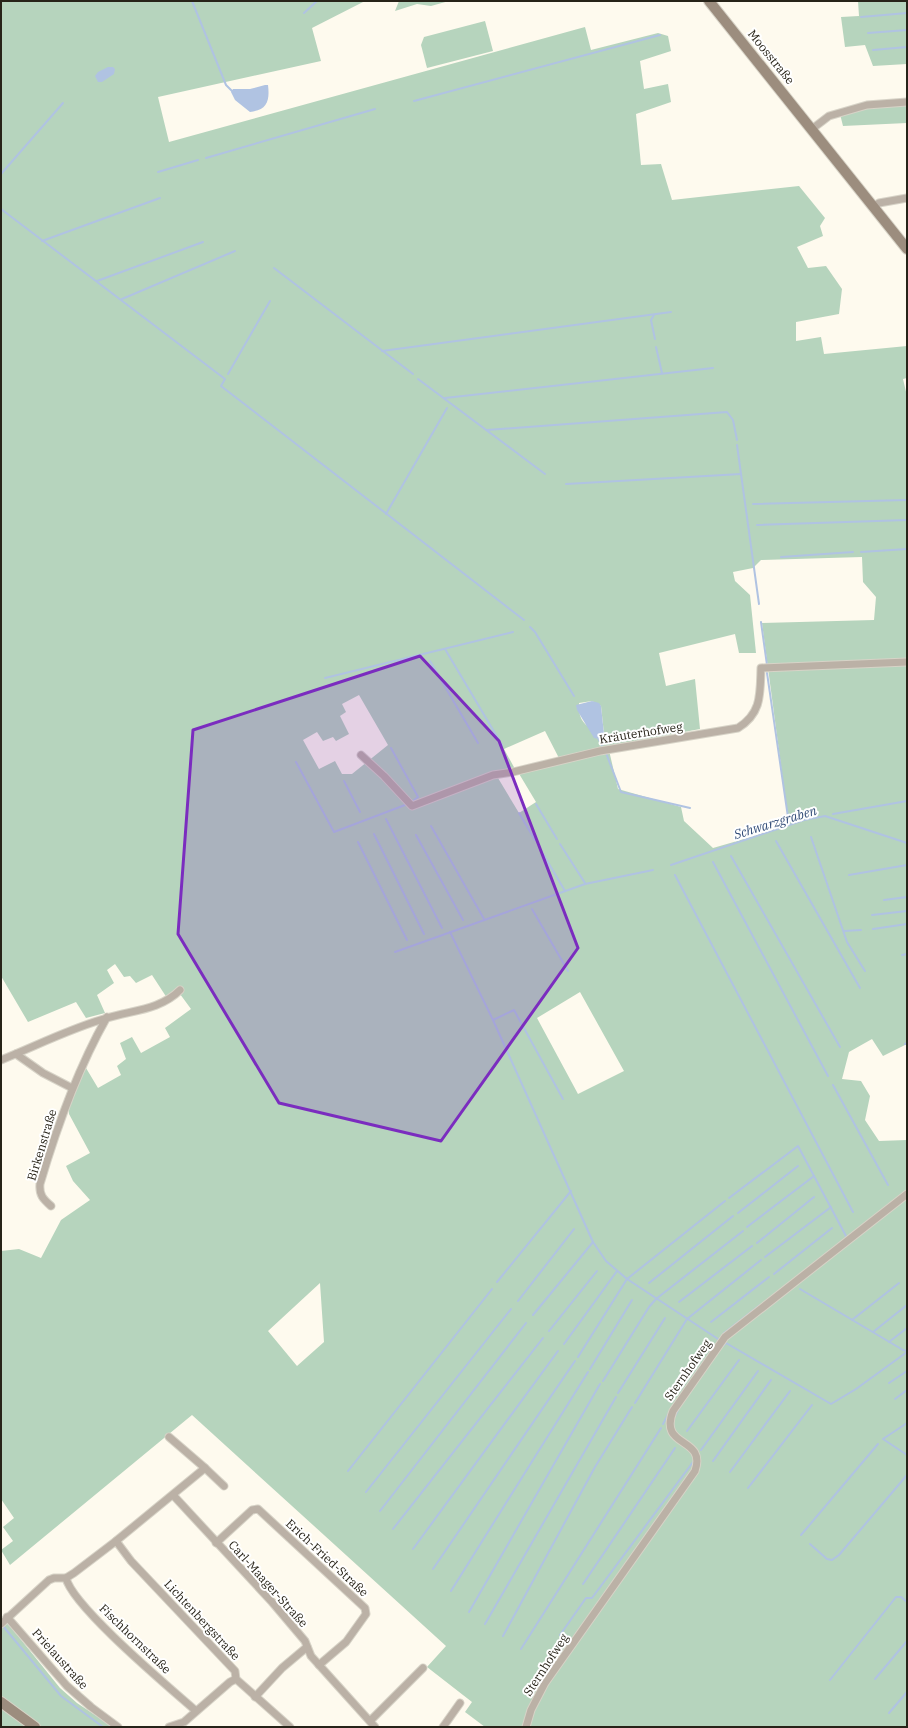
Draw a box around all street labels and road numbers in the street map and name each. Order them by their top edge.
street label: Moosstraße [745,26,798,87]
street label: Kräuterhofweg [598,718,684,746]
street label: Birkenstraße [24,1107,60,1182]
street label: Sternhofweg [661,1336,714,1403]
street label: Erich-Fried-Straße [283,1516,372,1600]
street label: Carl-Maager-Straße [226,1537,311,1630]
street label: Lichtenbergstraße [161,1576,243,1663]
street label: Fischhornstraße [96,1601,174,1677]
street label: Prielaustraße [29,1625,92,1692]
street label: Sternhofweg [520,1630,572,1699]

